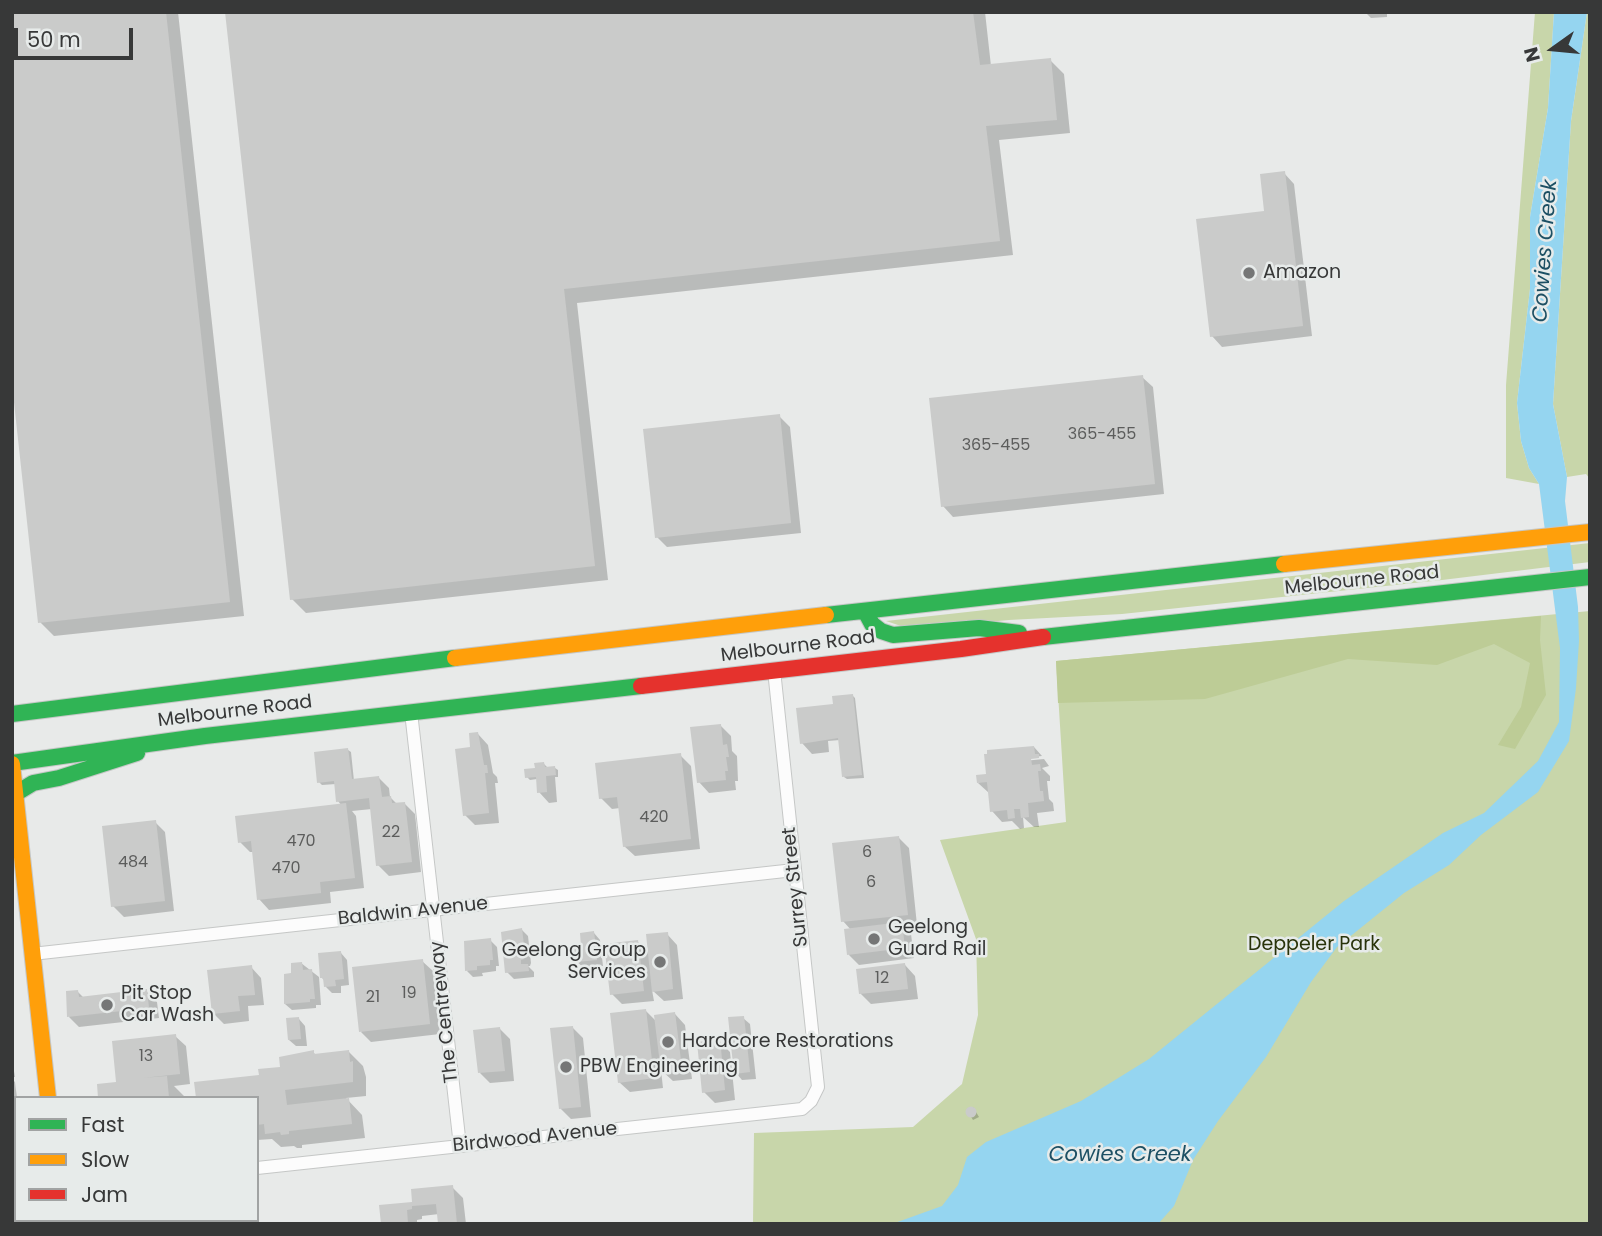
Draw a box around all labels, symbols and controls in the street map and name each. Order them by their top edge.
scale bar [18,14,136,58]
north arrow [1518,14,1588,84]
text: 50 m [27,25,81,54]
text: N [1517,44,1547,65]
water label: Cowies Creek [1528,179,1564,323]
place label: Amazon [1263,262,1341,284]
marker: Amazon [1241,265,1257,281]
house number: 365-455 [1068,425,1136,445]
house number: 365-455 [962,436,1030,456]
street label: Melbourne Road [1283,562,1441,600]
street label: Melbourne Road [719,626,877,668]
street label: Melbourne Road [156,691,314,733]
house number: 420 [639,808,669,828]
house number: 22 [382,823,400,843]
street label: Surrey Street [778,826,814,948]
house number: 470 [287,832,315,852]
house number: 6 [862,843,872,863]
house number: 484 [118,853,148,873]
house number: 470 [272,859,300,879]
house number: 6 [866,873,876,893]
street label: Baldwin Avenue [337,893,489,931]
place label: Geelong Guard Rail [888,917,987,961]
marker: Geelong Guard Rail [866,931,882,947]
park label: Deppeler Park [1248,934,1380,956]
street label: The Centreway [426,940,464,1084]
place label: Geelong Group Services [502,940,646,984]
marker: Geelong Group Services [652,954,668,970]
house number: 12 [875,969,889,989]
place label: Pit Stop Car Wash [121,983,214,1027]
house number: 19 [401,984,417,1004]
house number: 21 [366,988,380,1008]
marker: Pit Stop Car Wash [99,997,115,1013]
place label: Hardcore Restorations [682,1031,894,1053]
marker: Hardcore Restorations [660,1034,676,1050]
house number: 13 [139,1047,153,1067]
place label: PBW Engineering [580,1056,738,1078]
marker: PBW Engineering [558,1059,574,1075]
legend [14,1096,259,1222]
text: Fast [81,1110,124,1139]
street label: Birdwood Avenue [452,1118,618,1158]
water label: Cowies Creek [1048,1143,1192,1169]
text: Slow [81,1145,129,1174]
text: Jam [81,1180,128,1209]

